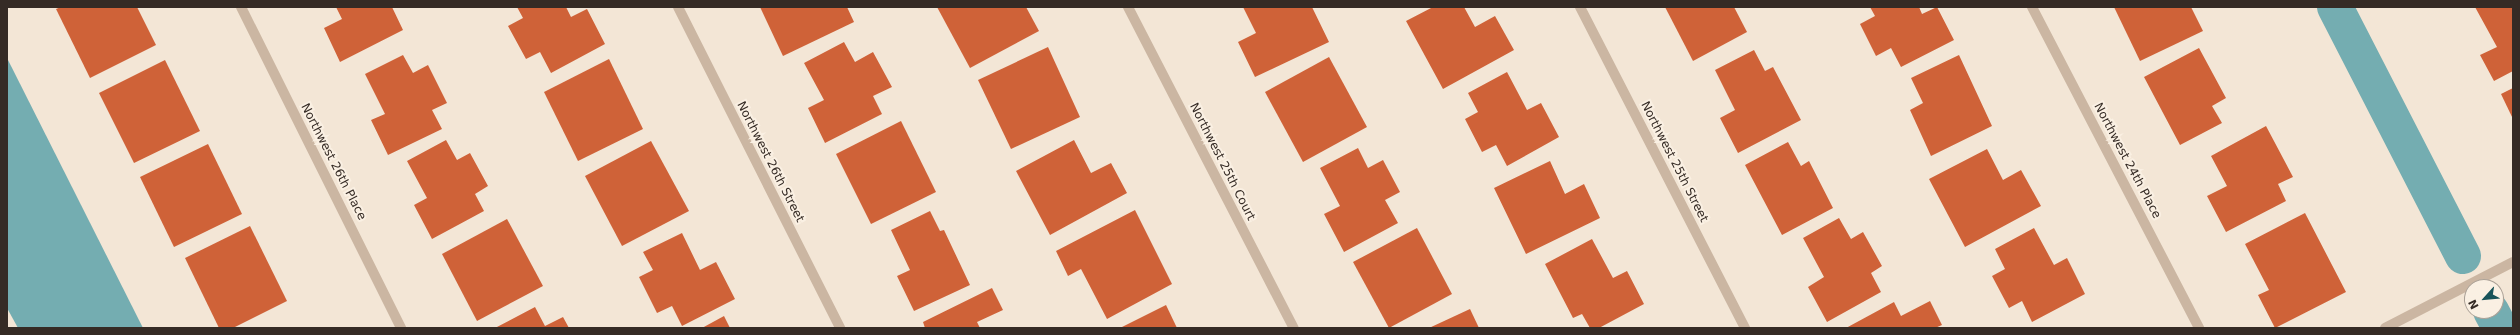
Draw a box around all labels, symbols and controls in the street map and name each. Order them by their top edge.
street label: Northwest 26th Street [733,99,807,225]
street label: Northwest 25th Street [1637,99,1711,225]
street label: Northwest 26th Place [297,101,369,223]
street label: Northwest 25th Court [1186,101,1258,223]
street label: Northwest 24th Place [2090,101,2164,221]
north arrow [2464,279,2504,319]
text: N [2466,297,2482,311]

